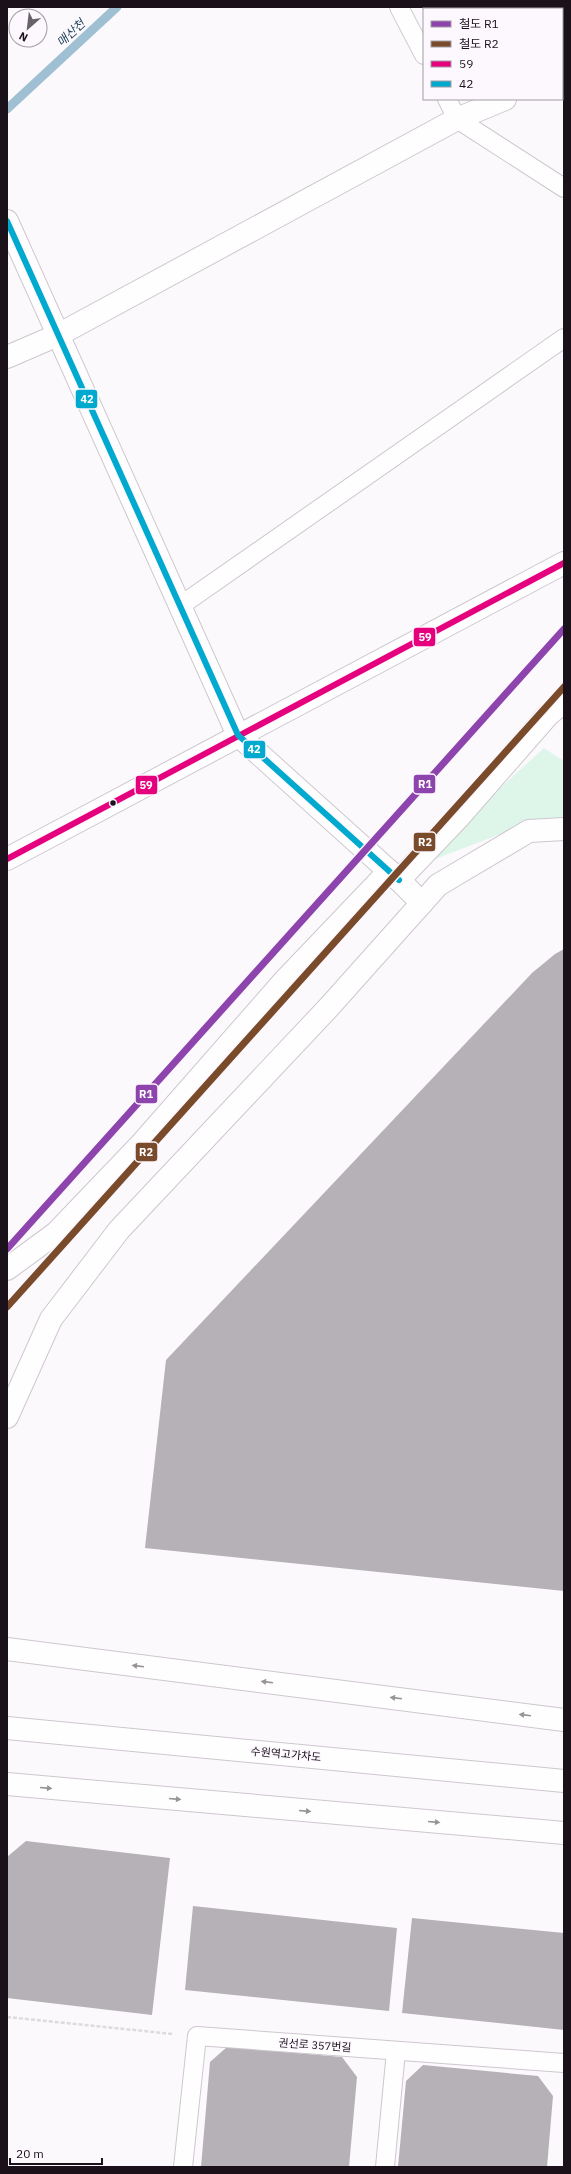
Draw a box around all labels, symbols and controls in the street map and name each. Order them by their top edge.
north arrow [8,8,48,48]
legend [423,8,563,100]
water label: 매산천 [53,15,89,49]
text: 철도 R1 [459,16,499,31]
text: N [16,29,30,45]
text: 철도 R2 [459,36,499,51]
text: 59 [459,56,473,71]
text: 42 [459,76,473,91]
line badge: 42 [75,389,98,409]
text: 42 [80,392,94,406]
line badge: 59 [413,627,436,647]
text: 59 [418,630,432,644]
line badge: 42 [243,740,266,759]
text: 42 [247,742,261,756]
line badge: R1 [413,774,436,794]
line badge: 59 [135,775,158,795]
text: R1 [418,777,432,791]
text: 59 [139,778,153,792]
unlabelled marker [108,798,118,808]
line badge: R2 [413,832,436,852]
text: R2 [418,835,432,849]
line badge: R1 [135,1084,158,1104]
text: R1 [139,1087,153,1101]
line badge: R2 [135,1142,158,1162]
text: R2 [139,1145,153,1159]
one-way arrow [132,1663,144,1669]
one-way arrow [261,1679,273,1685]
one-way arrow [390,1695,402,1702]
one-way arrow [519,1712,531,1718]
street label: 수원역고가차도 [250,1744,322,1764]
one-way arrow [40,1784,52,1791]
one-way arrow [169,1796,181,1803]
one-way arrow [299,1807,311,1814]
one-way arrow [428,1818,440,1825]
street label: 권선로 357번길 [278,2035,352,2055]
scale bar [10,2140,102,2166]
text: 20 m [16,2146,44,2161]

